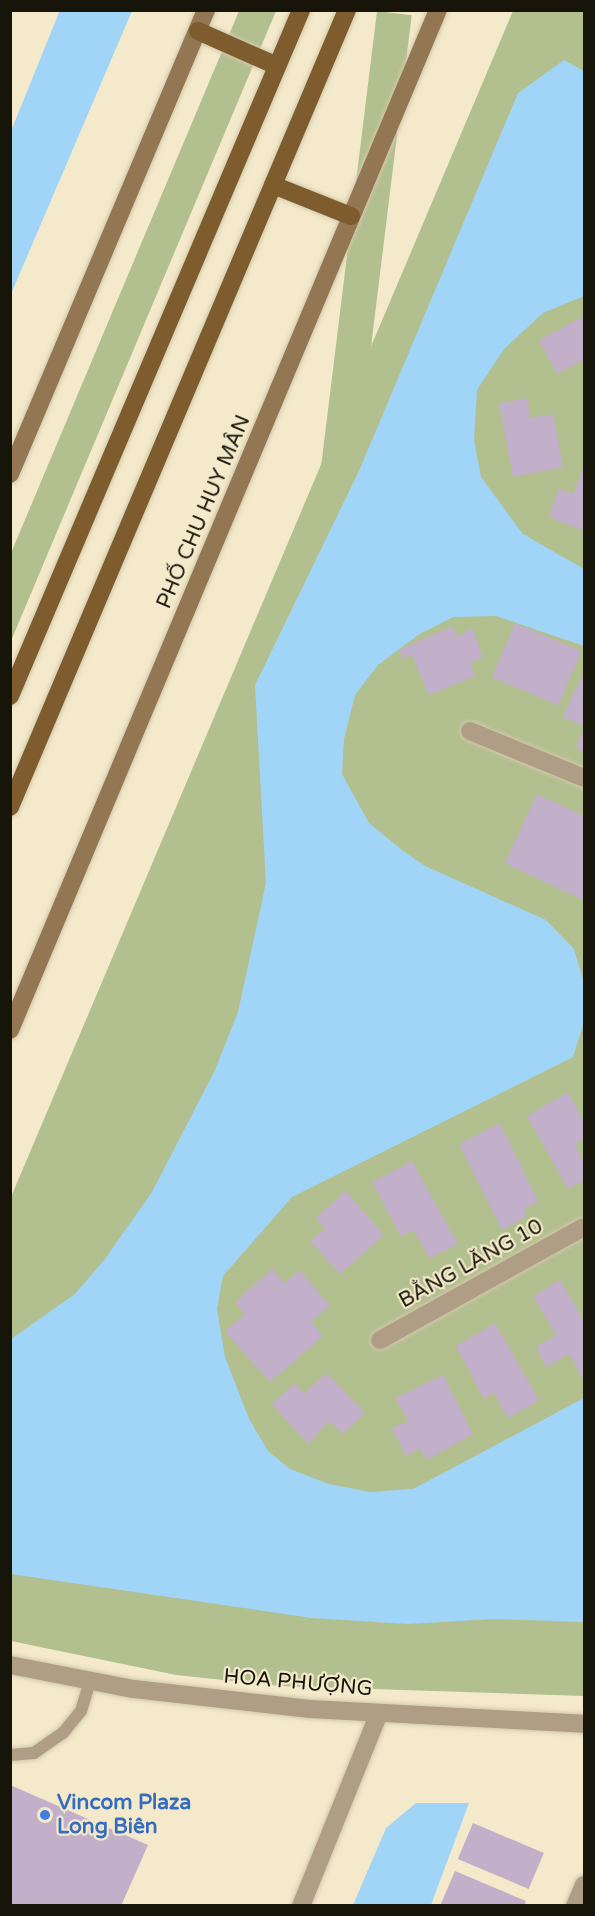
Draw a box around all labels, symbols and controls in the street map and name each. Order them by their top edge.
street label: PHỐ CHU HUY MÂN [152,411,256,613]
street label: BẰNG LĂNG 10 [395,1214,547,1314]
street label: HOA PHƯỢNG [222,1664,374,1702]
place label: Vincom Plaza Long Biên [57,1790,191,1840]
marker: Vincom Plaza Long Biên [38,1808,52,1822]

